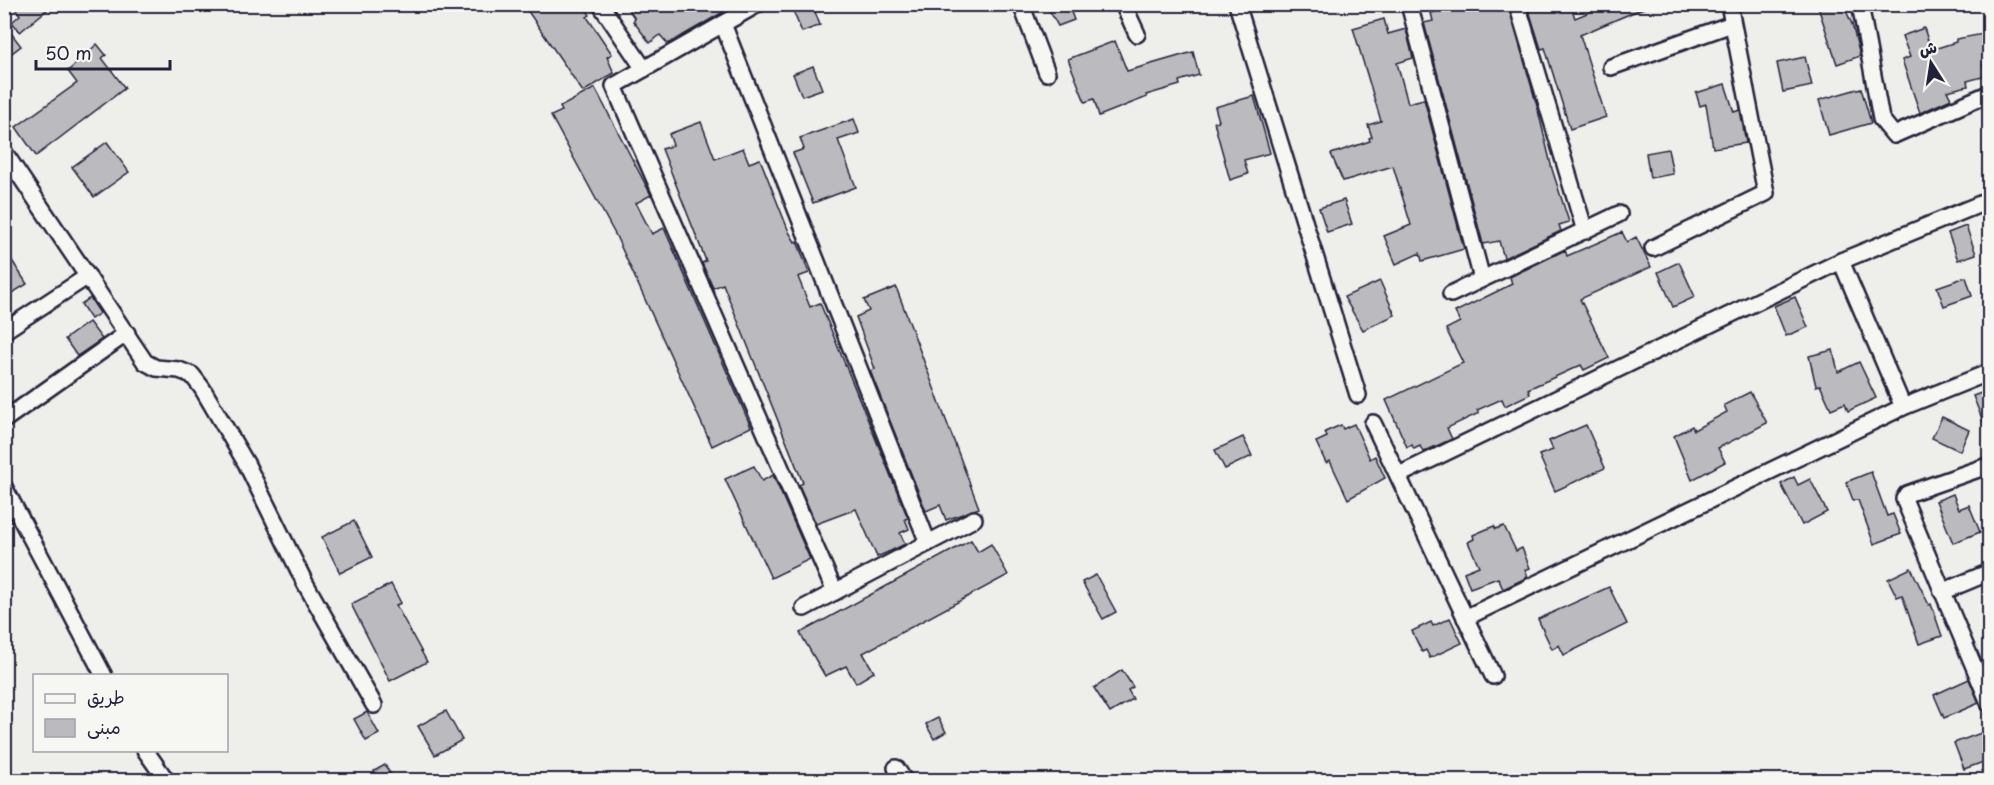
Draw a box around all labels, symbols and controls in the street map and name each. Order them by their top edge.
scale bar [36,33,170,71]
north arrow [1901,33,1961,93]
text: ش [1917,34,1939,61]
text: 50 m [45,39,92,66]
legend [33,674,228,752]
text: طريق [87,683,125,710]
text: مبنى [87,713,121,740]

